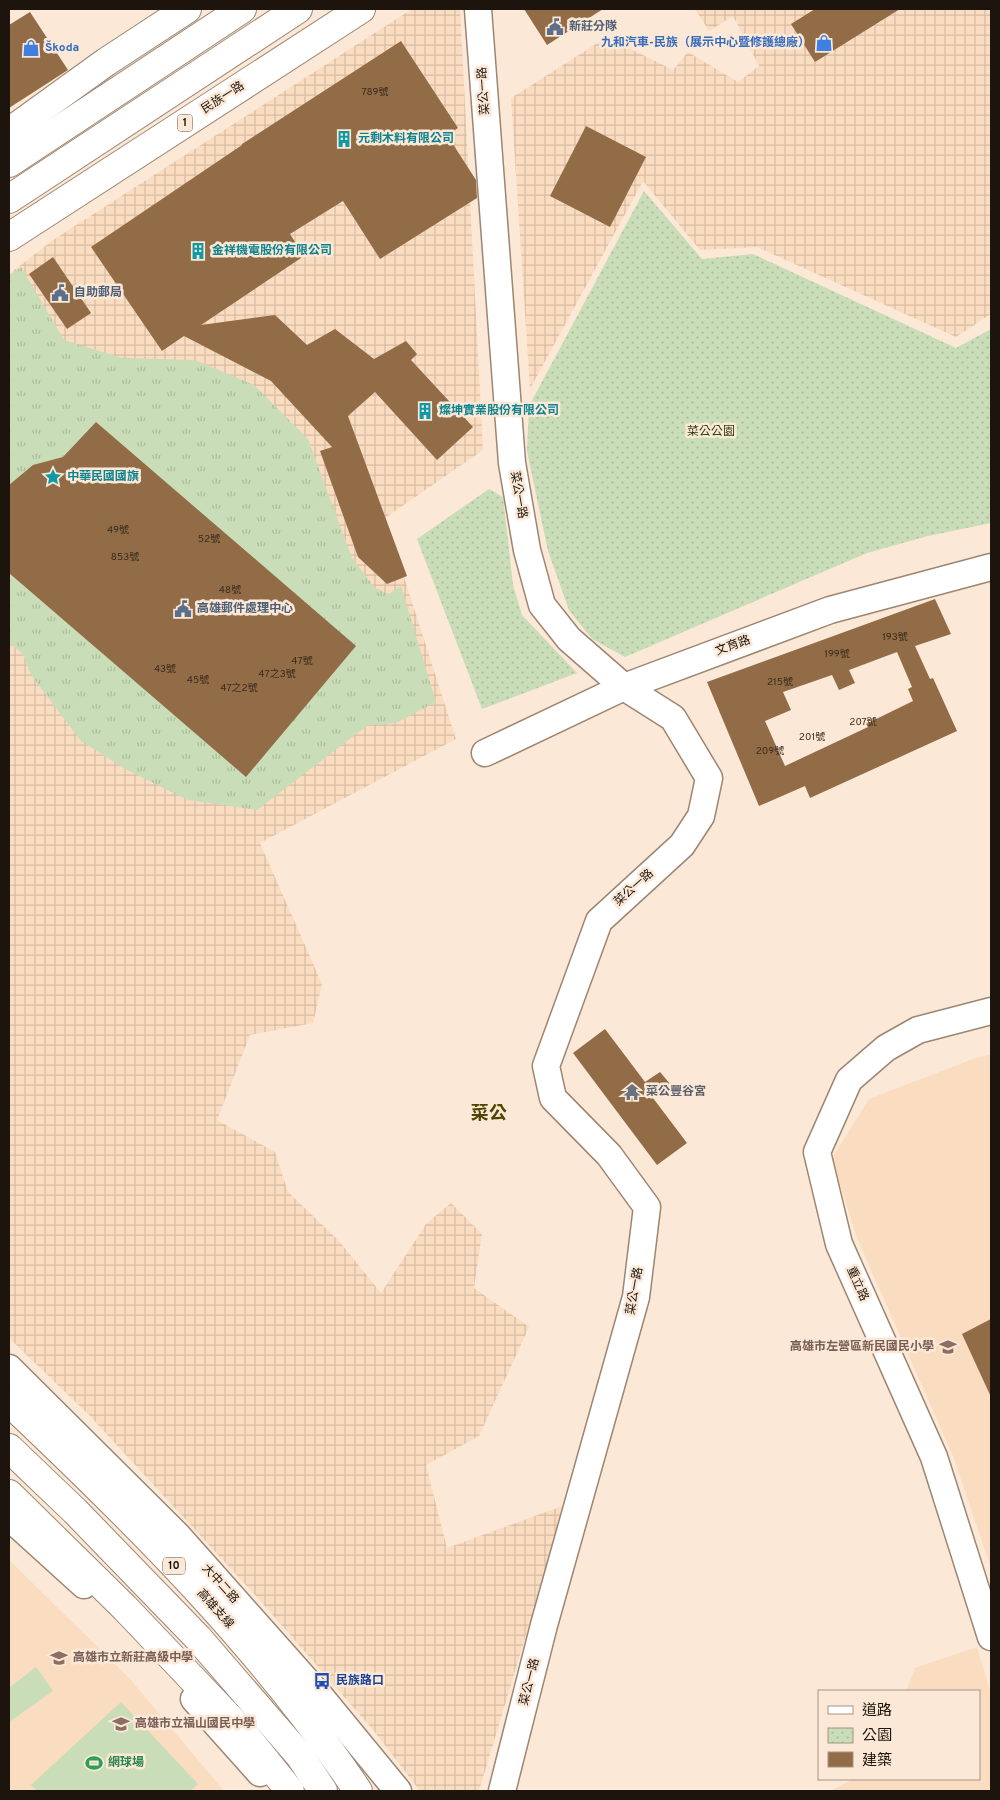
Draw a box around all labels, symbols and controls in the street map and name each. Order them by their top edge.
public building icon: 新莊分隊 [545,17,565,37]
place label: 新莊分隊 [569,19,617,35]
shop icon: 九和汽車-民族（展示中心暨修護總廠） [814,33,834,53]
place label: 九和汽車-民族（展示中心暨修護總廠） [601,35,810,51]
shop icon: Škoda [21,38,41,58]
place label: Škoda [45,40,79,56]
street label: 菜公一路 [474,66,494,116]
street label: 民族一路 [199,78,247,118]
house number: 789號 [362,86,388,99]
road number: 1 [178,115,192,132]
building icon: 元剩木料有限公司 [334,129,354,149]
place label: 元剩木料有限公司 [358,131,454,147]
building icon: 金祥機電股份有限公司 [188,241,208,261]
place label: 金祥機電股份有限公司 [212,243,332,259]
public building icon: 自助郵局 [50,283,70,303]
place label: 自助郵局 [74,285,122,301]
building icon: 燦坤實業股份有限公司 [415,401,435,421]
place label: 燦坤實業股份有限公司 [439,403,559,419]
park label: 菜公公園 [687,424,735,440]
place icon: 中華民國國旗 [43,467,63,487]
place label: 中華民國國旗 [67,469,139,485]
street label: 菜公一路 [506,470,530,520]
house number: 49號 [107,524,129,537]
house number: 52號 [198,533,220,546]
house number: 853號 [111,551,139,564]
house number: 48號 [219,584,241,597]
public building icon: 高雄郵件處理中心 [173,599,193,619]
place label: 高雄郵件處理中心 [197,601,293,617]
house number: 193號 [882,631,908,644]
street label: 文育路 [713,632,753,660]
house number: 199號 [824,648,850,661]
house number: 47號 [291,655,313,668]
house number: 43號 [154,663,176,676]
house number: 47之3號 [258,668,296,681]
house number: 45號 [187,674,209,687]
house number: 215號 [767,676,793,689]
house number: 47之2號 [220,682,258,695]
house number: 207號 [849,716,877,729]
house number: 201號 [799,731,825,744]
house number: 209號 [756,745,784,758]
street label: 菜公一路 [611,866,657,910]
temple icon: 菜公豐谷宮 [622,1082,642,1102]
place label: 菜公豐谷宮 [646,1084,706,1100]
district label: 菜公 [471,1103,507,1126]
street label: 重立路 [842,1264,872,1304]
street label: 菜公一路 [623,1266,647,1316]
school or university icon: 高雄市左營區新民國民小學 [938,1337,958,1357]
place label: 高雄市左營區新民國民小學 [790,1339,934,1355]
road number: 10 [163,1558,185,1574]
street label: 大中二路 [198,1561,242,1607]
street label: 高雄支線 [193,1586,237,1632]
school or university icon: 高雄市立新莊高級中學 [49,1648,69,1668]
place label: 高雄市立新莊高級中學 [73,1650,193,1666]
street label: 菜公一路 [516,1657,544,1707]
bus stop icon: 民族路口 [312,1671,332,1691]
place label: 民族路口 [336,1673,384,1689]
legend [818,1690,980,1780]
text: 道路 [862,1702,892,1721]
school or university icon: 高雄市立福山國民中學 [111,1714,131,1734]
place label: 高雄市立福山國民中學 [135,1716,255,1732]
text: 公園 [862,1727,892,1746]
text: 建築 [862,1752,892,1771]
sports icon: 網球場 [84,1753,104,1773]
place label: 網球場 [108,1755,144,1771]

